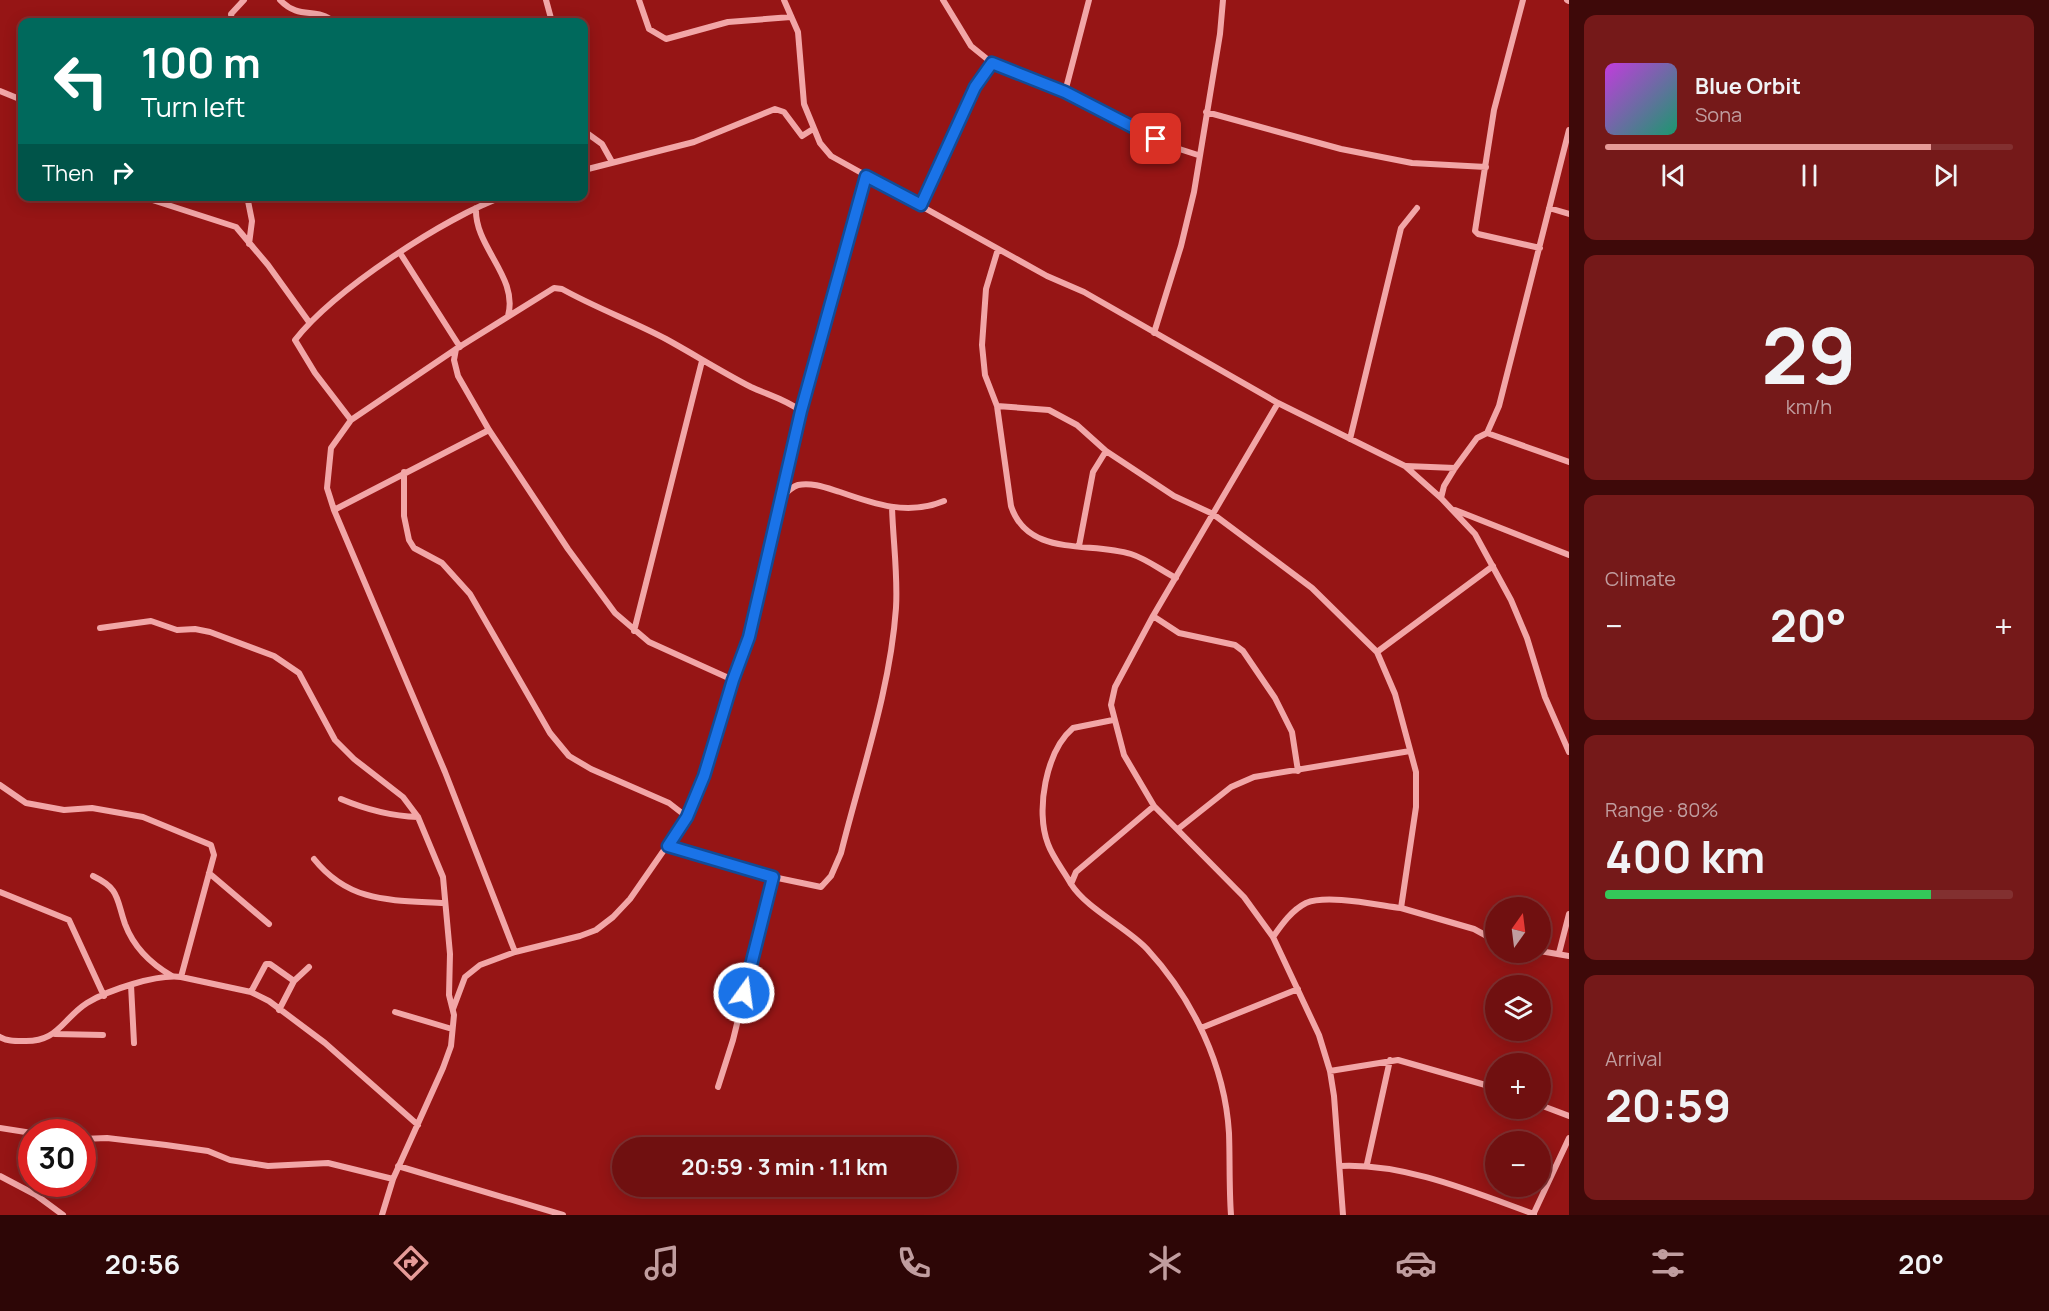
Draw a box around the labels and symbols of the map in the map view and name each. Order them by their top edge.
pin [1130,113,1181,164]
north arrow [1485,897,1551,963]
position arrow [712,961,776,1025]
speed limit sign: 30 [18,1119,96,1197]

